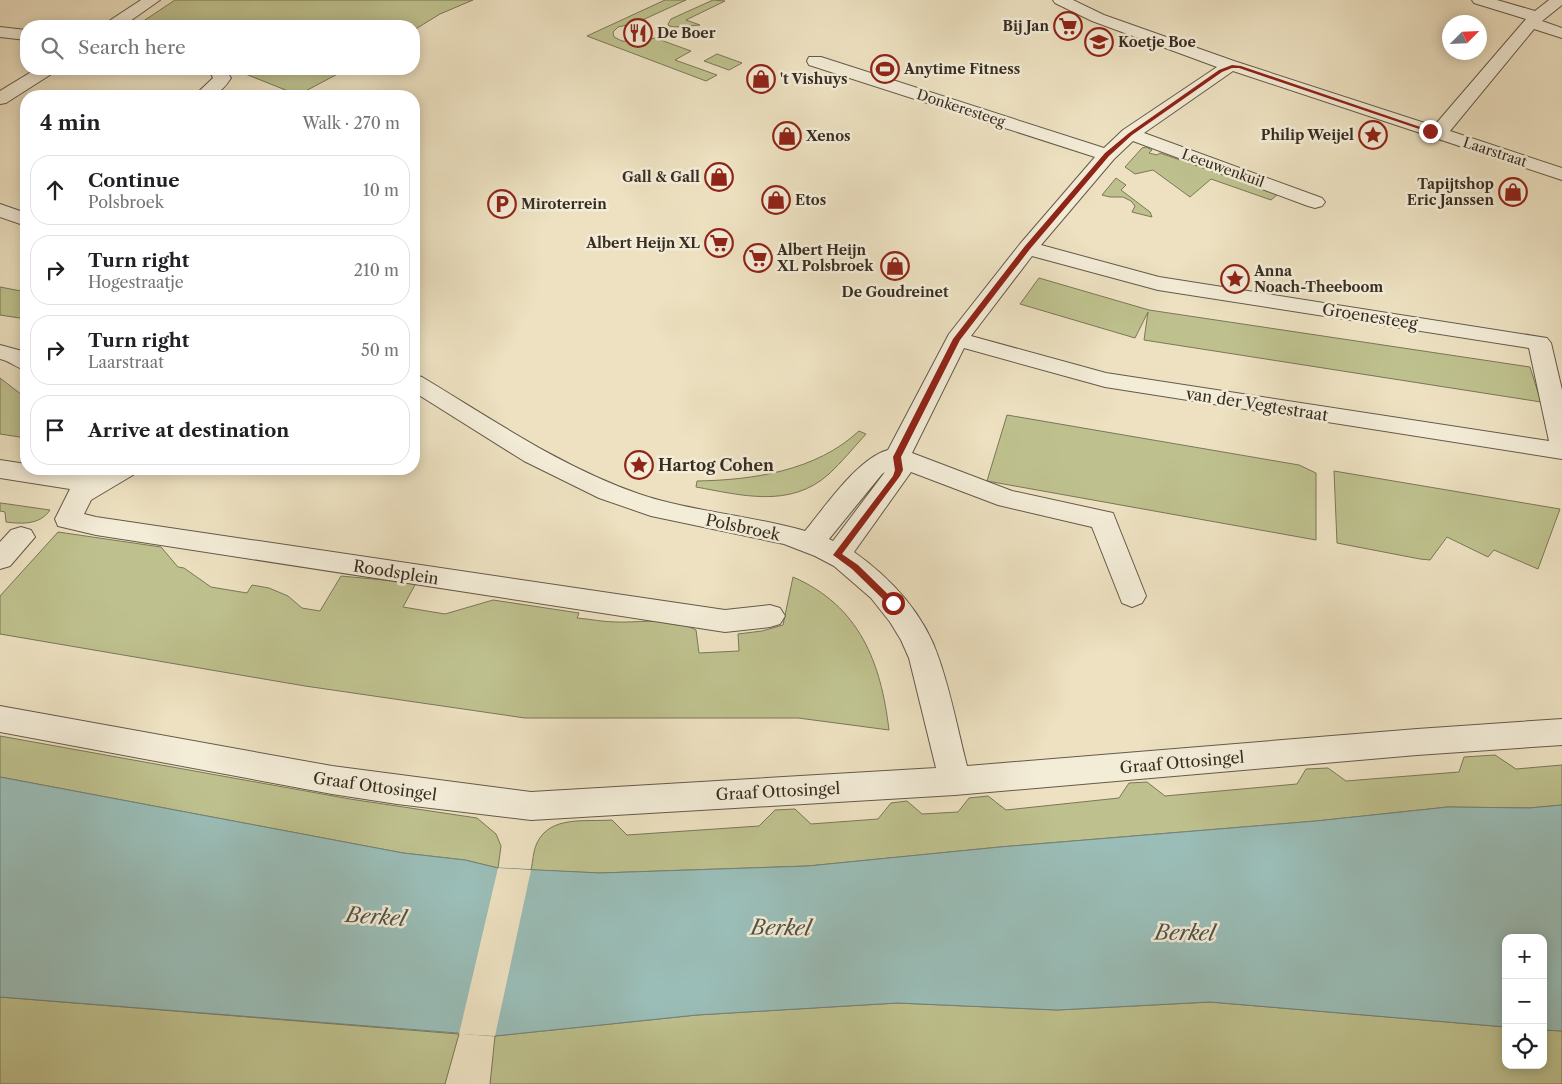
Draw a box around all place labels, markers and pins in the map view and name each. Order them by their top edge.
supermarket icon: Bij Jan [1053,11,1083,41]
place label: Bij Jan [1002,17,1049,35]
restaurant icon: De Boer [623,18,653,48]
place label: De Boer [657,24,716,42]
school or university icon: Koetje Boe [1084,27,1114,57]
place label: Koetje Boe [1118,33,1196,51]
sports icon: Anytime Fitness [870,54,900,84]
place label: Anytime Fitness [903,60,1020,78]
shop icon: 't Vishuys [746,64,776,94]
place label: 't Vishuys [780,70,848,88]
place icon: Philip Weijel [1358,120,1388,150]
shop icon: Xenos [772,121,802,151]
place label: Philip Weijel [1261,126,1354,144]
place label: Xenos [805,127,851,145]
shop icon: Gall & Gall [704,162,734,192]
place label: Gall & Gall [622,168,700,186]
place label: Tapijtshop Eric Janssen [1407,175,1494,209]
shop icon: Tapijtshop Eric Janssen [1498,177,1528,207]
shop icon: Etos [761,185,791,215]
parking icon: Miroterrein [487,189,517,219]
place label: Etos [795,191,826,209]
place label: Miroterrein [521,195,607,213]
supermarket icon: Albert Heijn XL [704,228,734,258]
place label: Albert Heijn XL [585,234,700,252]
place label: Albert Heijn XL Polsbroek [776,241,874,275]
supermarket icon: Albert Heijn XL Polsbroek [743,243,773,273]
shop icon: De Goudreinet [880,251,910,281]
place label: Anna Noach-Theeboom [1253,262,1383,296]
place icon: Anna Noach-Theeboom [1220,264,1250,294]
place label: De Goudreinet [841,283,949,301]
place icon: Hartog Cohen [624,450,654,480]
place label: Hartog Cohen [658,455,774,475]

